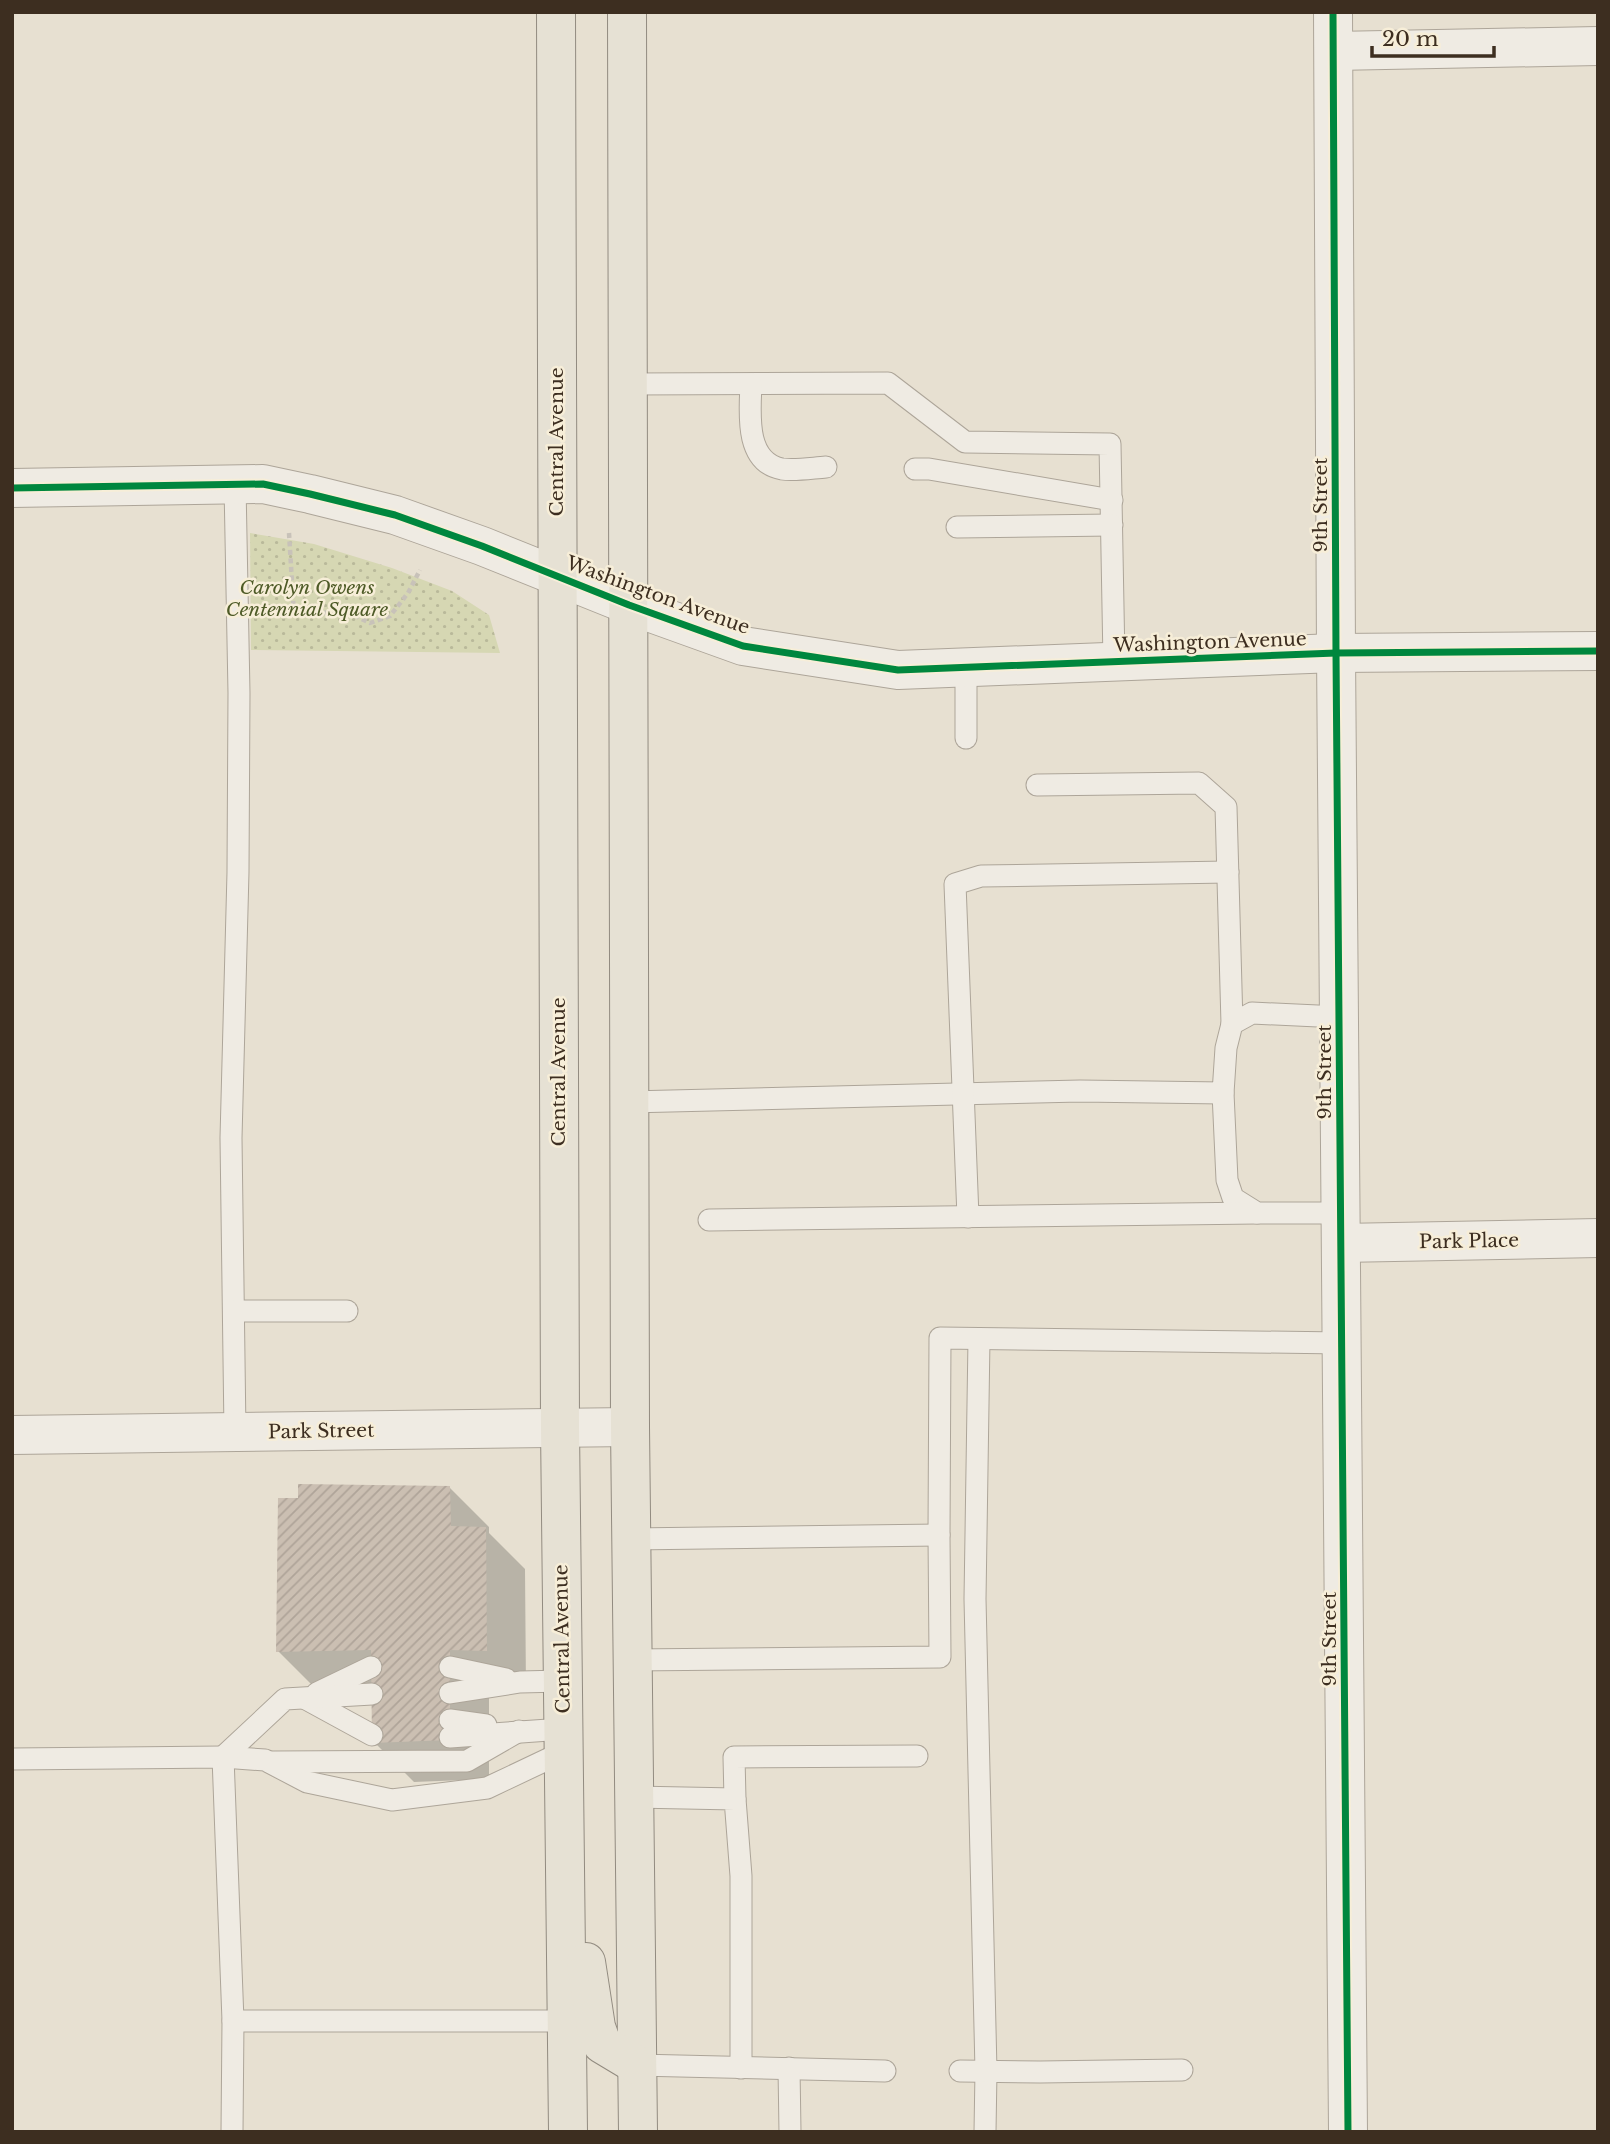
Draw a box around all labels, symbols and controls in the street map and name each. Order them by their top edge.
scale bar [1372,14,1494,58]
text: 20 m [1382,26,1439,52]
street label: Central Avenue [545,367,568,517]
street label: 9th Street [1309,457,1332,553]
street label: Washington Avenue [562,551,753,639]
park label: Carolyn Owens Centennial Square [226,576,389,621]
street label: Washington Avenue [1112,627,1307,657]
street label: Central Avenue [547,997,570,1147]
street label: 9th Street [1313,1024,1336,1120]
street label: Park Place [1419,1229,1519,1253]
street label: Park Street [268,1419,375,1443]
street label: Central Avenue [549,1564,575,1714]
street label: 9th Street [1318,1591,1341,1687]

